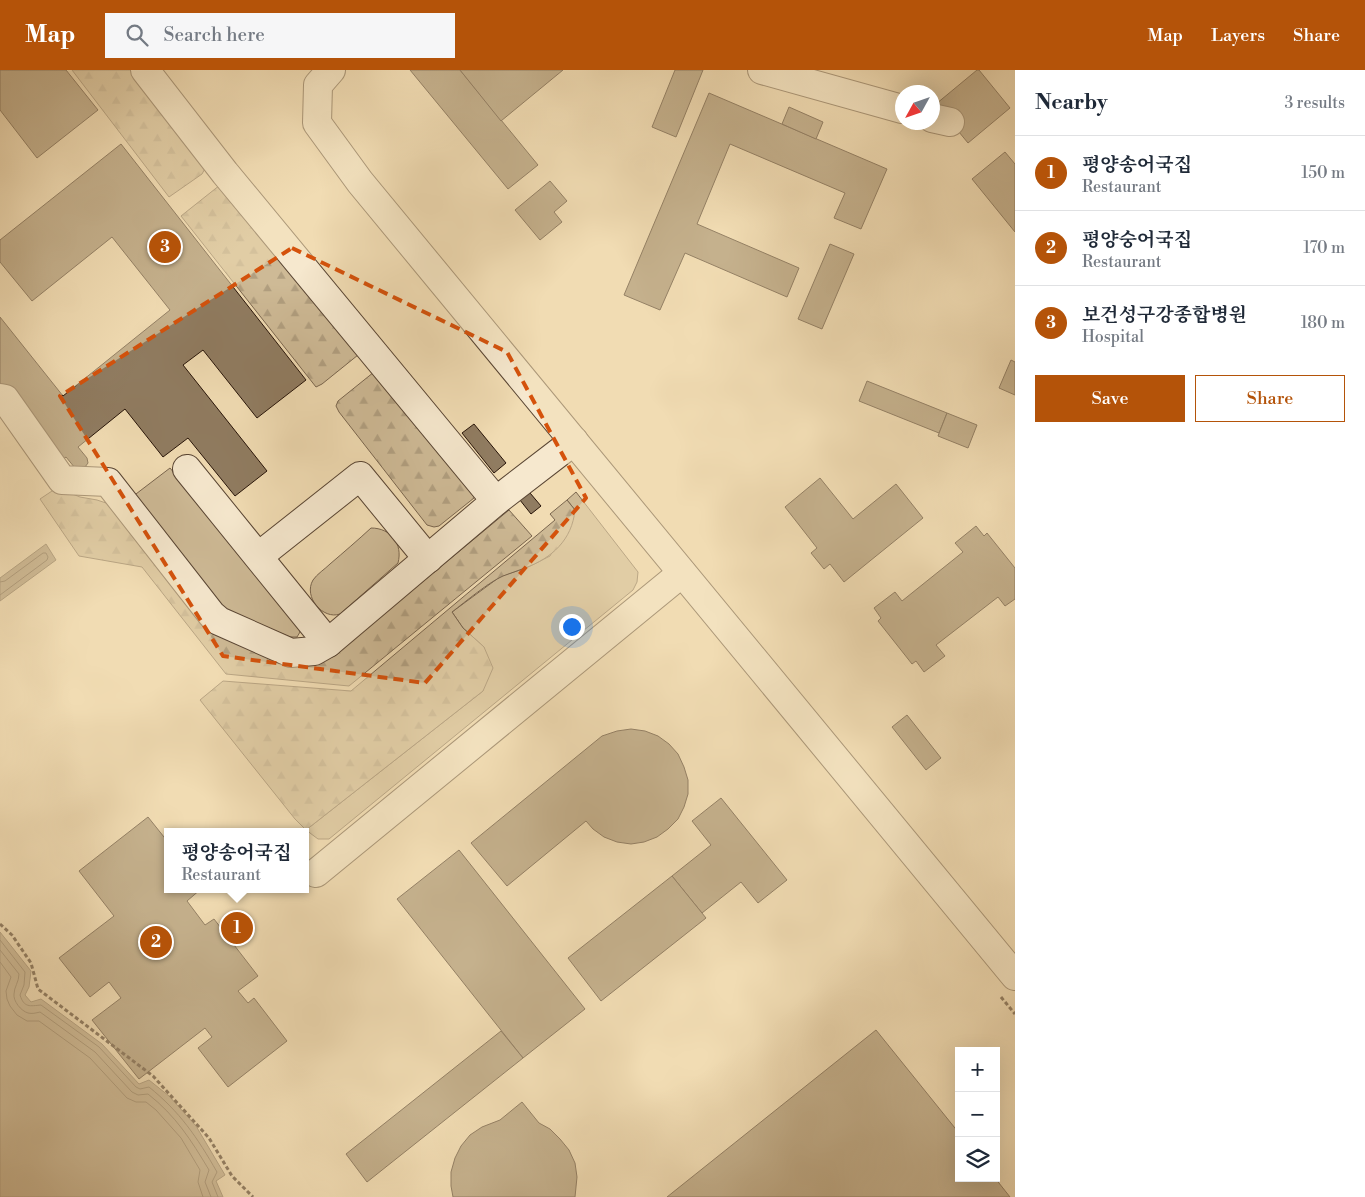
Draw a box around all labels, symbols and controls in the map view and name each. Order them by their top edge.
search box [105,13,455,58]
text: Map [25,20,75,50]
icon: search [123,21,151,49]
text: Search here [163,23,265,47]
text: Map [1148,24,1183,47]
text: Layers [1211,24,1265,47]
text: Share [1293,24,1340,47]
north arrow [895,85,940,130]
text: Nearby [1035,90,1108,116]
text: 3 results [1284,93,1345,113]
text: 평양송어국집 [1082,153,1192,177]
text: 1 [1047,163,1055,183]
text: 150 m [1301,163,1345,183]
text: Restaurant [1082,177,1161,197]
pin: 3 [149,228,181,266]
text: 평양숭어국집 [1082,228,1192,252]
text: 2 [1046,238,1056,258]
text: 170 m [1303,238,1345,258]
text: Restaurant [1082,252,1161,272]
text: 보건성구강종합병원 [1082,303,1247,327]
text: 3 [1046,313,1056,333]
text: 180 m [1301,313,1345,333]
text: Hospital [1082,327,1144,347]
button: Save [1035,375,1185,422]
button: Share [1195,375,1345,422]
your location [559,614,585,640]
popup [164,828,309,893]
text: 평양송어국집 [181,841,292,865]
text: Restaurant [181,865,261,885]
pin: 1 [221,909,253,947]
pin: 2 [140,923,172,961]
map controls [955,1047,1000,1182]
button: + [955,1047,1000,1092]
button: − [955,1092,1000,1137]
button: layers [955,1137,1000,1182]

